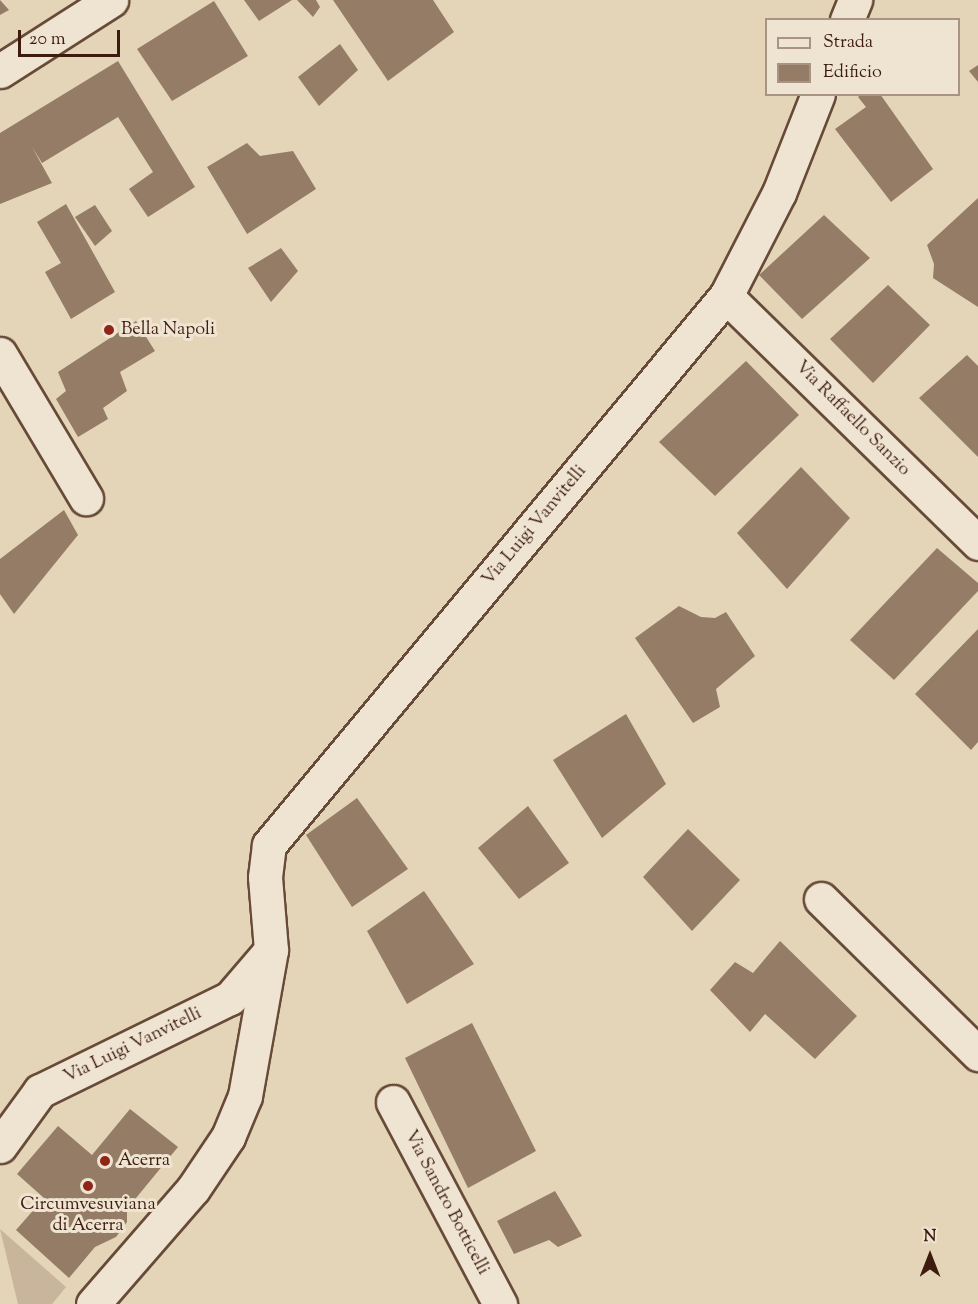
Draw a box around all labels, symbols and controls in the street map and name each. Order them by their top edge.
scale bar [21,18,123,56]
legend [765,18,960,96]
text: 20 m [29,27,66,53]
text: Strada [823,30,873,56]
text: Edificio [823,60,882,86]
place label: Bella Napoli [121,319,215,341]
marker: Bella Napoli [102,323,116,337]
street label: Via Raffaello Sanzio [790,357,914,481]
street label: Via Luigi Vanvitelli [478,461,592,591]
street label: Via Luigi Vanvitelli [61,1003,205,1089]
street label: Via Sandro Botticelli [399,1127,493,1279]
place label: Acerra [118,1150,170,1172]
marker: Acerra [96,1152,114,1170]
marker: Circumvesuviana di Acerra [81,1179,95,1193]
place label: Circumvesuviana di Acerra [20,1195,156,1238]
north arrow [900,1226,960,1286]
text: N [924,1226,936,1249]

